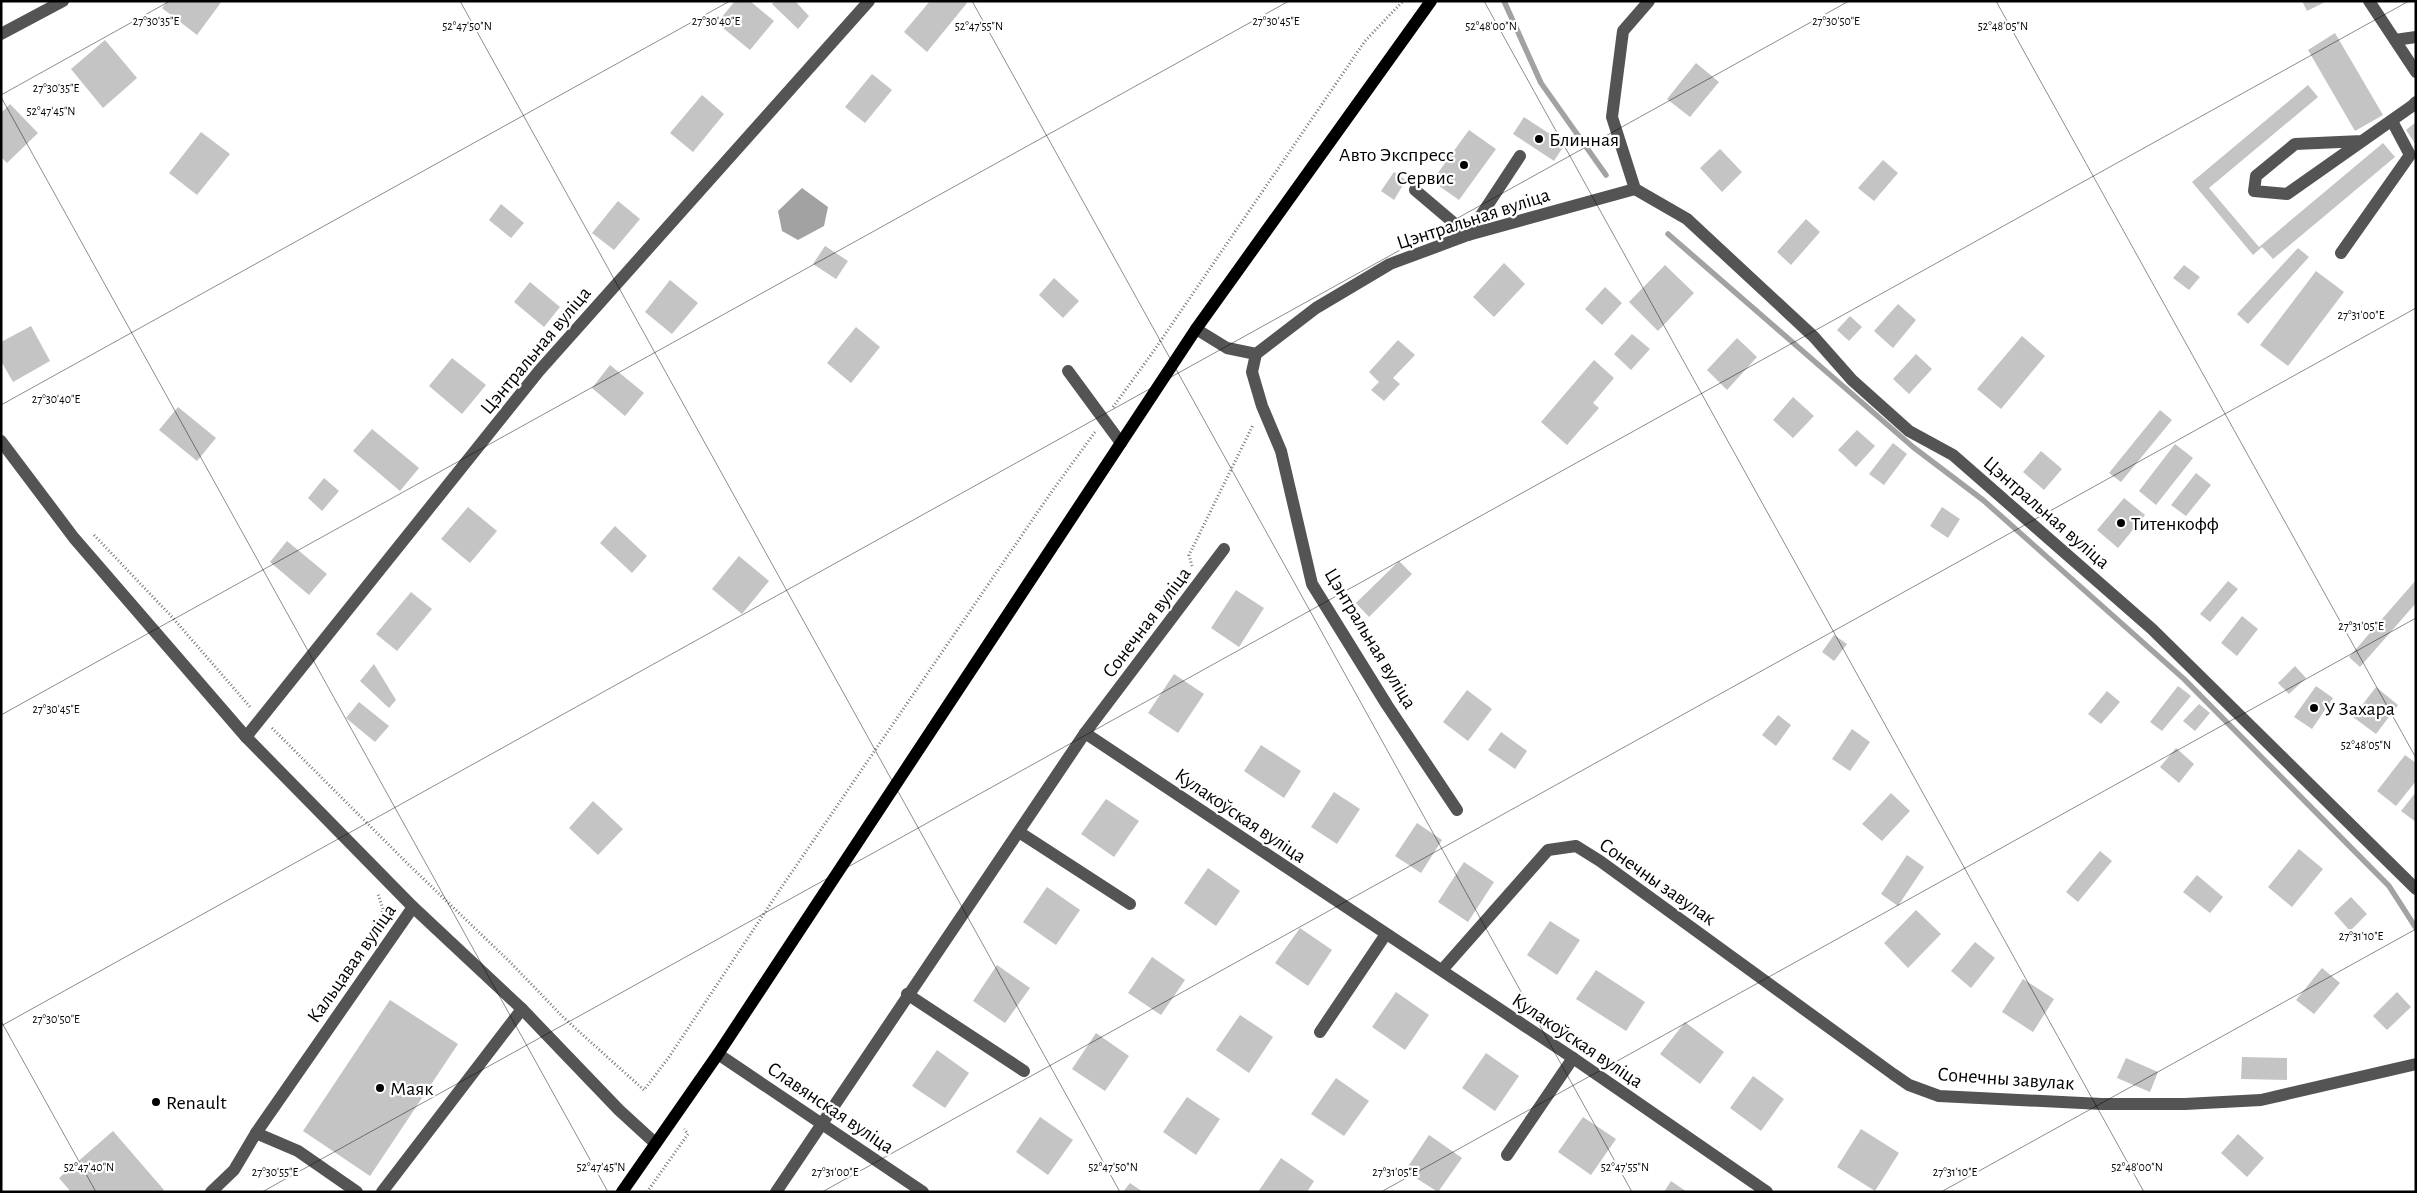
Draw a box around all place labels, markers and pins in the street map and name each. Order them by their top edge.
place label: Блинная [1549,130,1619,150]
marker: Блинная [1533,133,1545,145]
place label: Авто Экспресс Сервис [1339,145,1454,188]
marker: Авто Экспресс Сервис [1458,159,1470,171]
place label: Титенкофф [2131,514,2219,534]
marker: Титенкофф [2115,517,2127,529]
place label: У Захара [2324,699,2395,719]
marker: У Захара [2308,702,2320,714]
place label: Маяк [390,1079,433,1099]
marker: Маяк [374,1082,386,1094]
place label: Renault [166,1093,227,1113]
marker: Renault [150,1096,162,1108]

